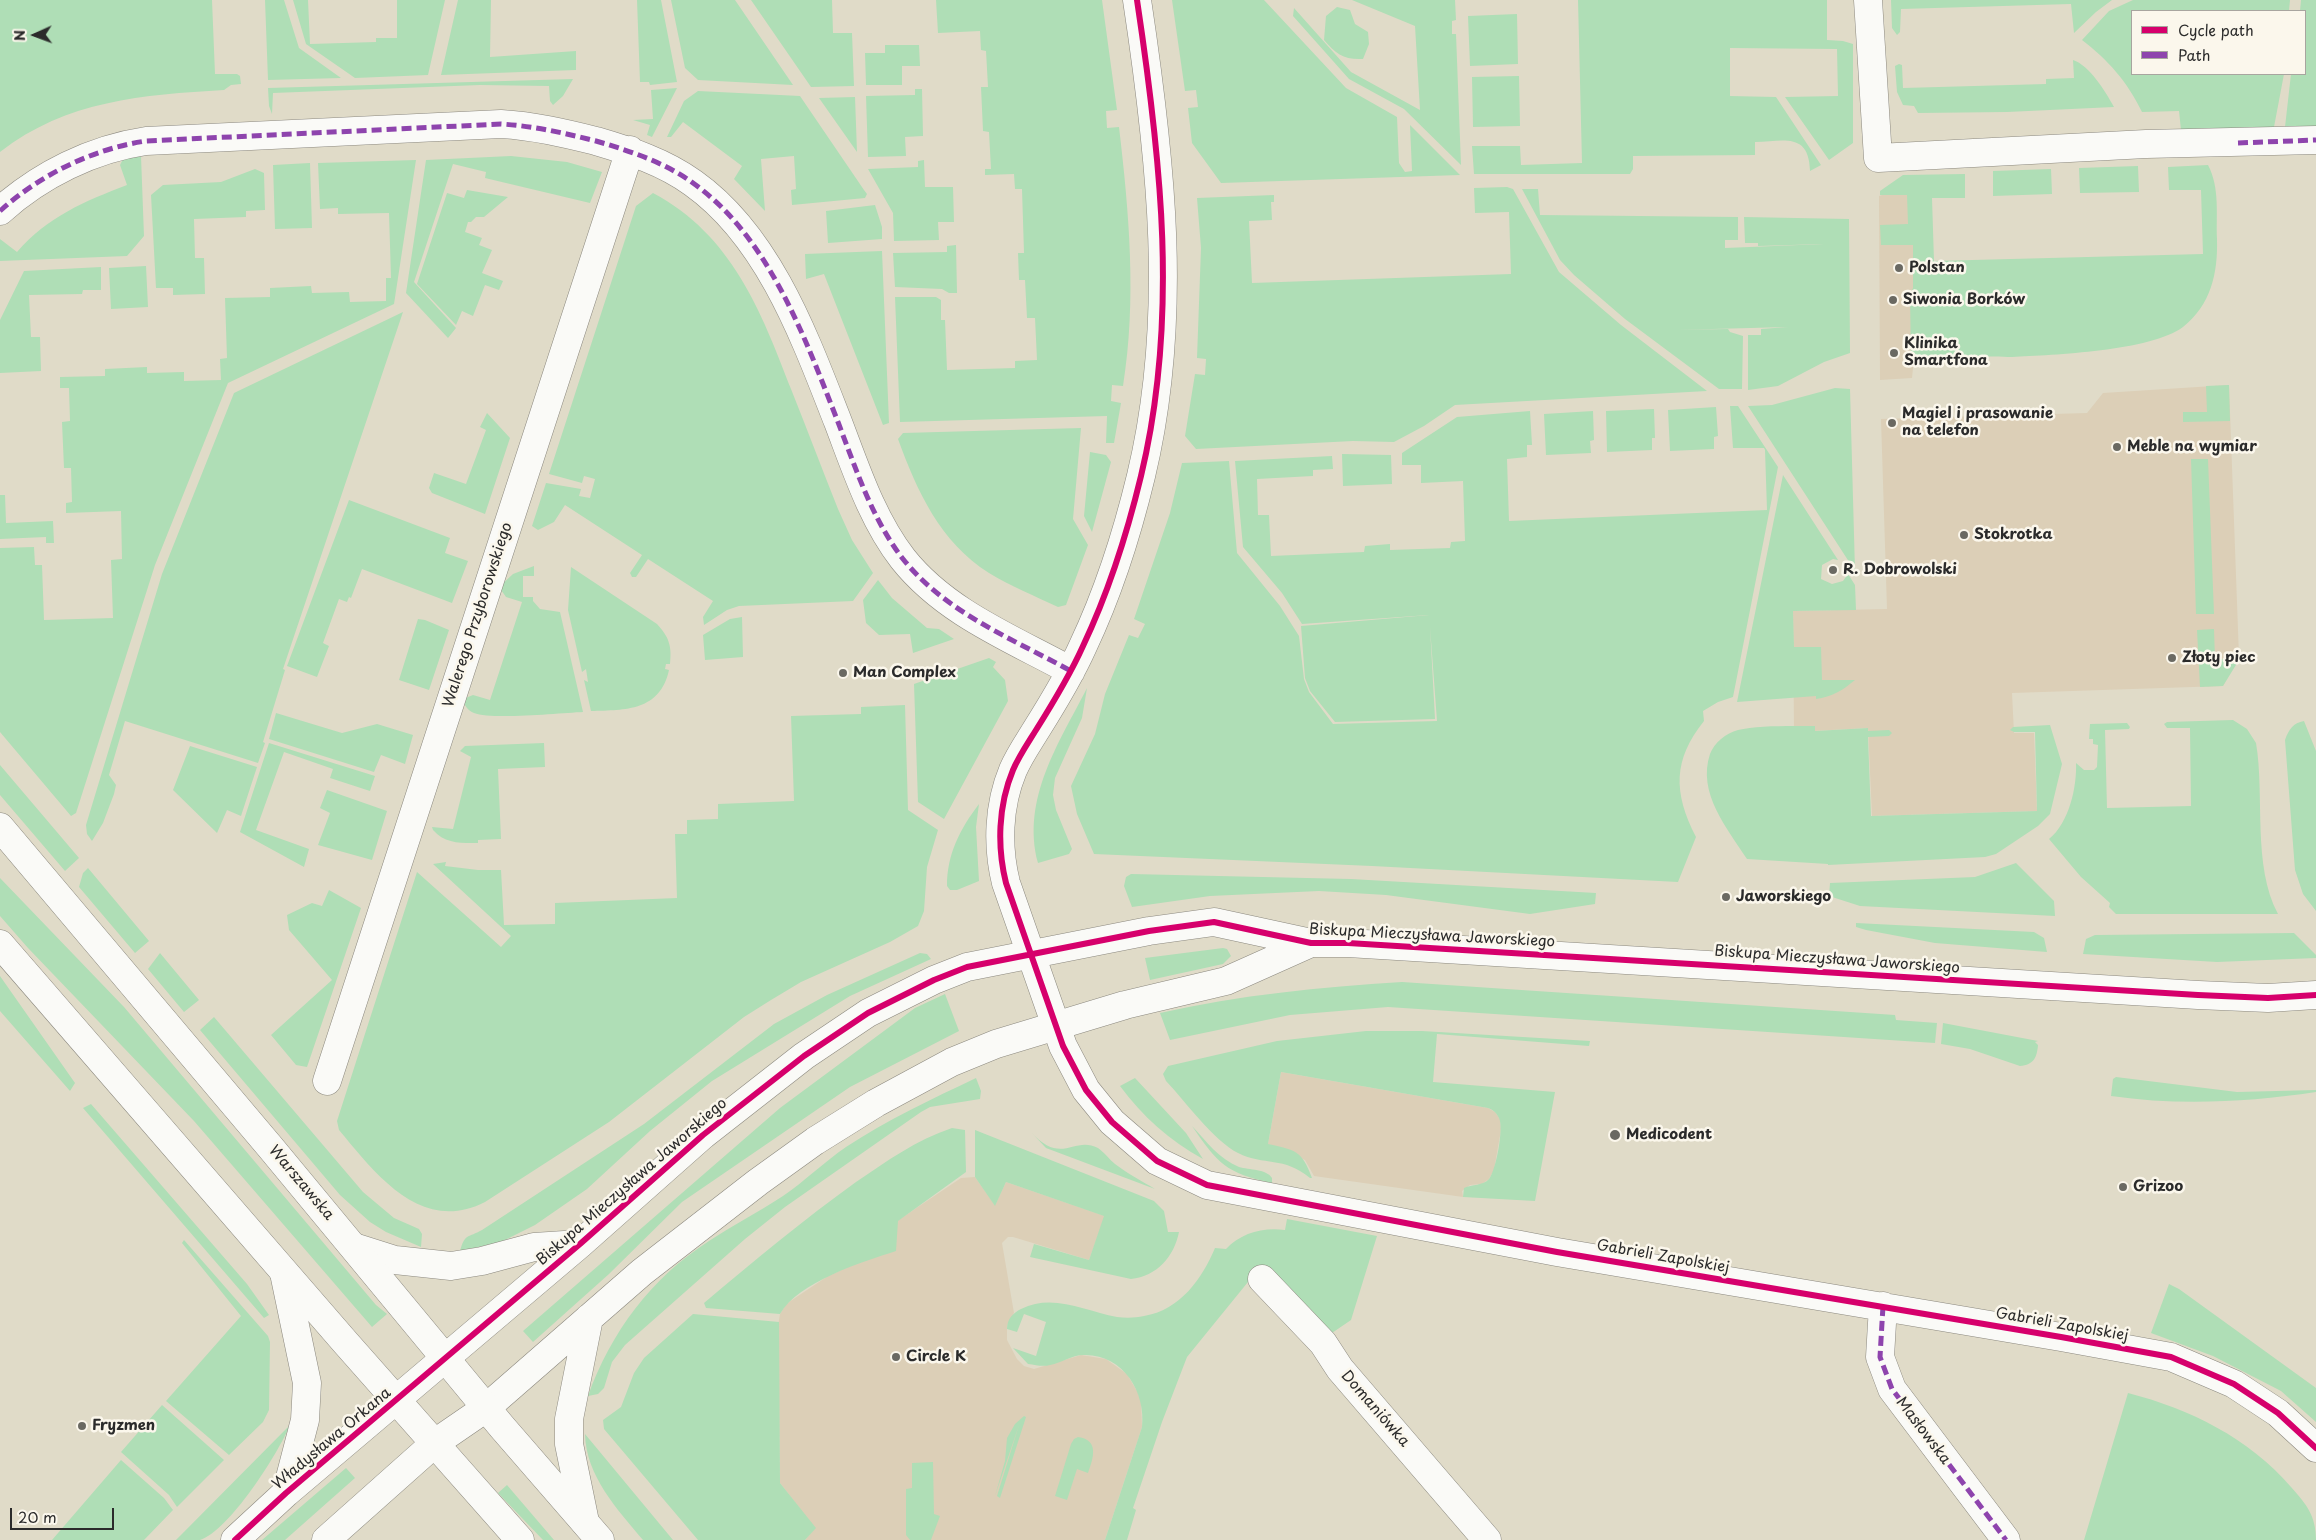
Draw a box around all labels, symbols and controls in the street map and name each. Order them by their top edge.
north arrow [10,10,60,60]
legend [2131,10,2306,75]
text: Cycle path [2178,18,2254,41]
text: N [9,30,30,41]
text: Path [2178,43,2210,66]
place label: Polstan [1909,259,1965,277]
marker: Polstan [1893,262,1905,274]
place label: Siwonia Borków [1903,291,2025,309]
marker: Siwonia Borków [1887,294,1899,306]
place label: Klinika Smartfona [1904,335,1988,370]
marker: Klinika Smartfona [1888,347,1900,359]
place label: Magiel i prasowanie na telefon [1902,405,2053,440]
marker: Magiel i prasowanie na telefon [1886,417,1898,429]
place label: Meble na wymiar [2127,438,2257,456]
marker: Meble na wymiar [2111,441,2123,453]
street label: Walerego Przyborowskiego [440,520,516,710]
place label: Stokrotka [1974,526,2053,544]
marker: Stokrotka [1958,529,1970,541]
place label: R. Dobrowolski [1843,561,1957,579]
marker: R. Dobrowolski [1827,564,1839,576]
place label: Złoty piec [2182,649,2255,667]
marker: Złoty piec [2166,652,2178,664]
place label: Man Complex [853,664,956,682]
marker: Man Complex [837,667,849,679]
place label: Jaworskiego [1736,888,1831,906]
marker: Jaworskiego [1720,891,1732,903]
street label: Biskupa Mieczysława Jaworskiego [1309,921,1555,951]
street label: Biskupa Mieczysława Jaworskiego [1714,942,1960,978]
street label: Biskupa Mieczysława Jaworskiego [533,1094,731,1270]
place label: Medicodent [1626,1126,1712,1144]
marker: Medicodent [1608,1128,1622,1142]
street label: Warszawska [265,1142,337,1224]
place label: Grizoo [2133,1178,2183,1196]
marker: Grizoo [2117,1181,2129,1193]
street label: Gabrieli Zapolskiej [1595,1236,1731,1278]
street label: Gabrieli Zapolskiej [1994,1304,2130,1346]
place label: Circle K [906,1348,966,1366]
marker: Circle K [890,1351,902,1363]
street label: Domaniówka [1337,1367,1413,1451]
street label: Władysława Orkana [269,1384,395,1494]
street label: Masłowska [1892,1394,1954,1468]
place label: Fryzmen [92,1417,155,1435]
marker: Fryzmen [76,1420,88,1432]
scale bar [12,1498,116,1530]
text: 20 m [18,1505,57,1528]

